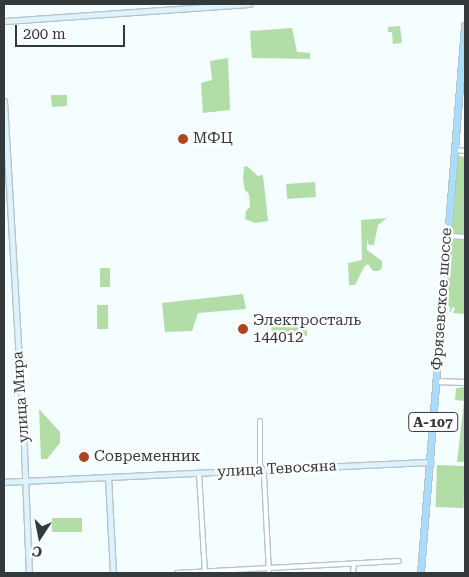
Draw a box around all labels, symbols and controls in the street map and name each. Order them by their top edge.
scale bar [18,15,128,47]
text: 200 m [23,25,66,43]
place label: МФЦ [193,130,233,148]
marker: МФЦ [177,133,189,145]
street label: Фрязевское шоссе [428,227,456,371]
place label: Электросталь 144012 [253,311,361,346]
marker: Электросталь 144012 [237,323,249,335]
street label: улица Мира [9,351,33,443]
road number: А-107 [408,411,458,434]
place label: Современник [94,448,200,466]
marker: Современник [78,451,90,463]
street label: улица Тевосяна [217,457,337,481]
north arrow [15,512,65,562]
text: С [31,543,43,561]

